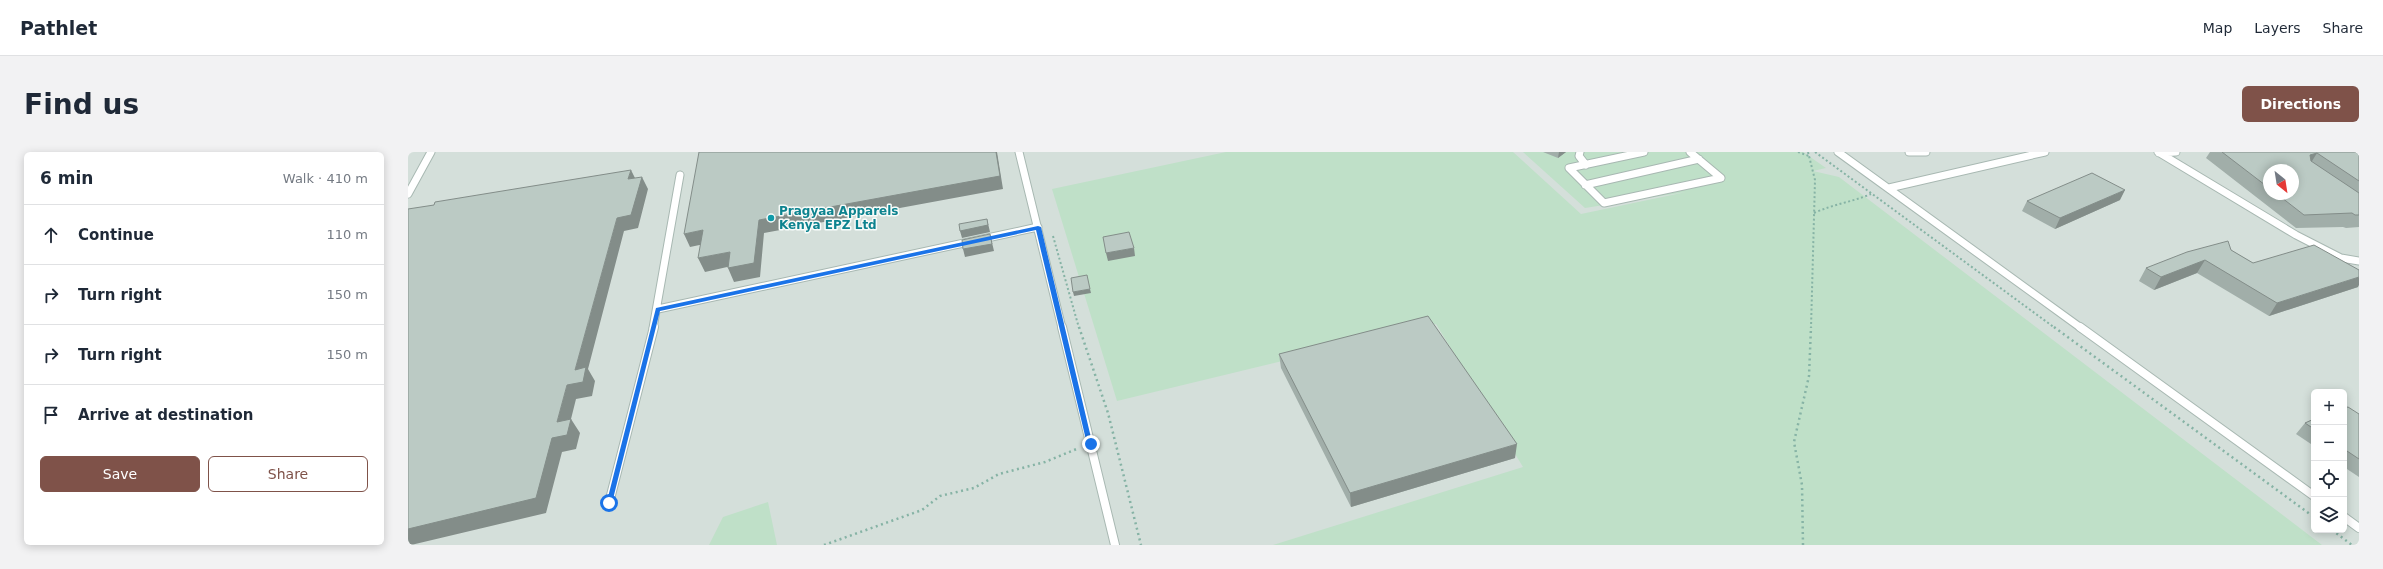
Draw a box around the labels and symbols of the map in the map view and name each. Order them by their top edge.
north arrow [2263,164,2299,200]
place label: Pragyaa Apparels Kenya EPZ Ltd [779,204,898,232]
marker: Pragyaa Apparels Kenya EPZ Ltd [766,213,776,223]
route end [1082,435,1100,453]
route start [600,494,618,512]

